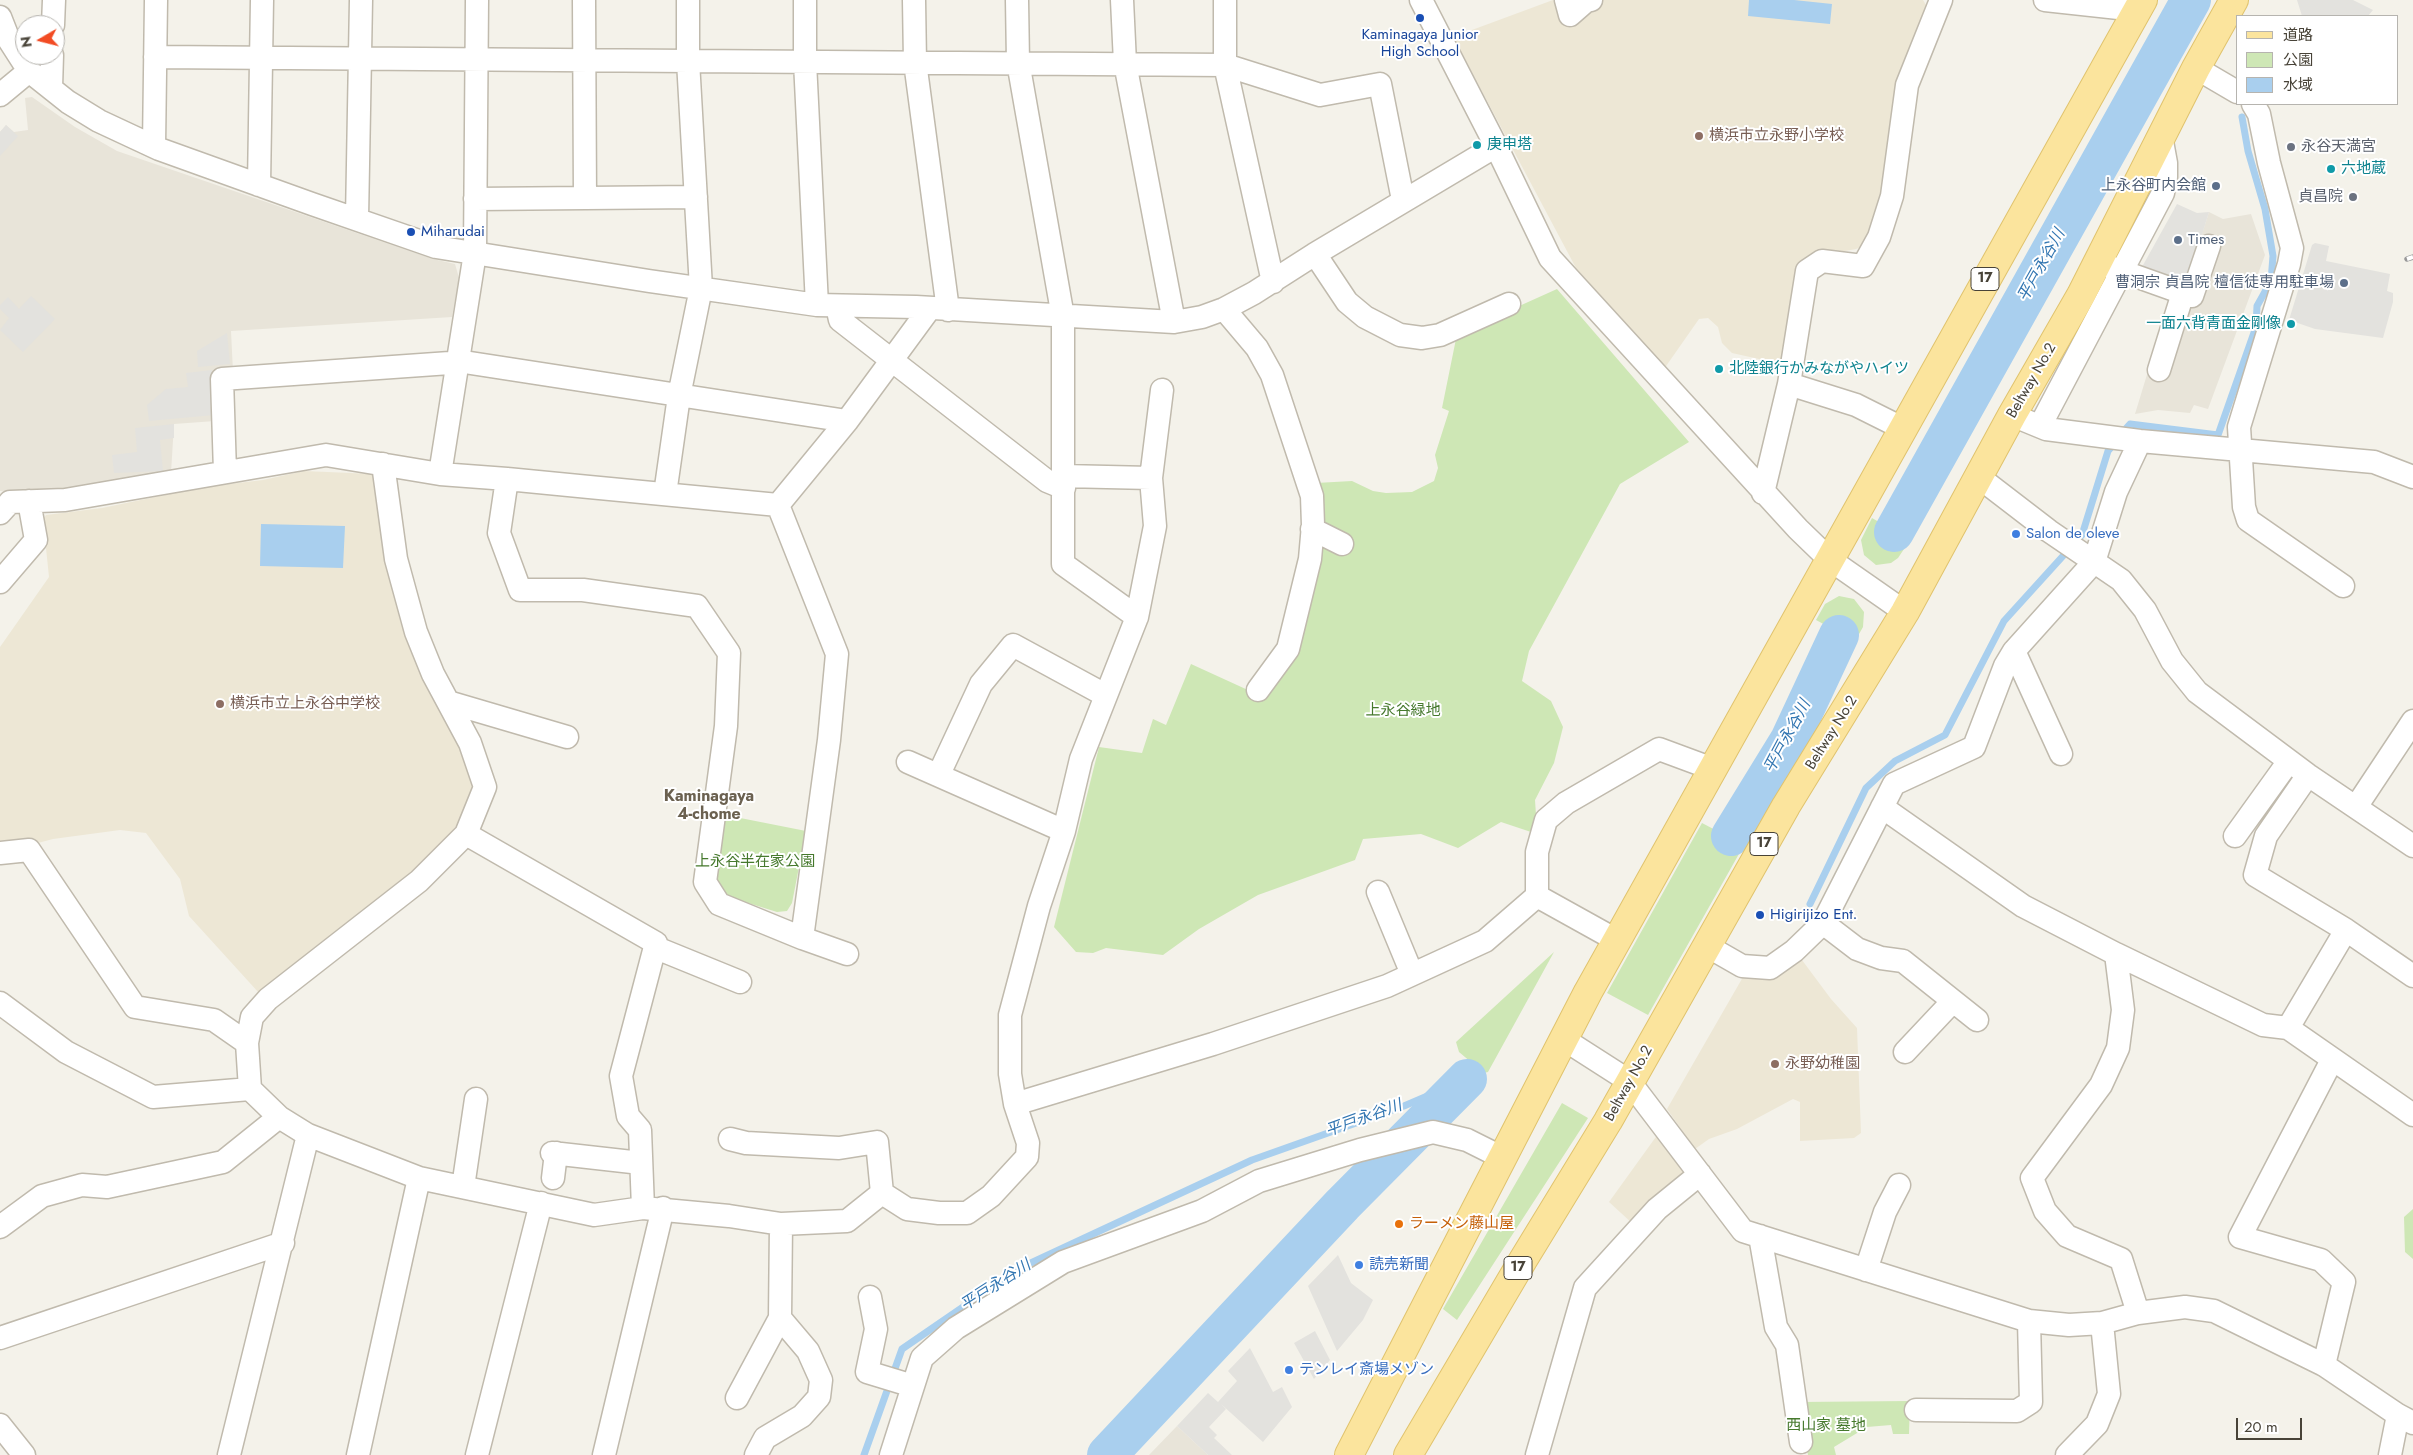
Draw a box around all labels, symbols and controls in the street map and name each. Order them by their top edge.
marker: Kaminagaya Junior High School [1414,12,1426,24]
north arrow [15,15,65,65]
legend [2236,15,2398,105]
text: 道路 [2283,24,2313,46]
place label: Kaminagaya Junior High School [1362,26,1478,61]
text: N [15,35,37,49]
text: 公園 [2283,49,2313,71]
text: 水域 [2283,74,2313,96]
place label: 横浜市立永野小学校 [1709,127,1844,145]
marker: 横浜市立永野小学校 [1693,130,1705,142]
place label: 庚申塔 [1487,136,1532,154]
place label: 永谷天満宮 [2301,138,2376,156]
marker: 庚申塔 [1471,139,1483,151]
marker: 永谷天満宮 [2285,141,2297,153]
place label: 六地蔵 [2341,160,2386,178]
marker: 六地蔵 [2325,163,2337,175]
place label: 上永谷町内会館 [2101,177,2206,195]
marker: 上永谷町内会館 [2210,180,2222,192]
place label: 貞昌院 [2298,188,2343,206]
marker: 貞昌院 [2347,191,2359,203]
place label: Miharudai [421,223,485,241]
marker: Miharudai [405,226,417,238]
water label: 平戸永谷川 [2014,226,2070,306]
place label: Times [2188,231,2224,249]
marker: Times [2172,234,2184,246]
road number: 17 [1971,268,1999,290]
place label: 曹洞宗 貞昌院 檀信徒専用駐車場 [2115,274,2334,292]
marker: 曹洞宗 貞昌院 檀信徒専用駐車場 [2338,277,2350,289]
place label: 一面六背青面金剛像 [2146,315,2281,333]
marker: 一面六背青面金剛像 [2285,318,2297,330]
street label: Beltway No.2 [2003,340,2061,422]
place label: 北陸銀行かみながやハイツ [1729,360,1909,378]
marker: 北陸銀行かみながやハイツ [1713,363,1725,375]
place label: Salon de oleve [2026,525,2119,543]
marker: Salon de oleve [2010,528,2022,540]
street label: Beltway No.2 [1802,693,1862,773]
place label: 横浜市立上永谷中学校 [230,695,380,713]
water label: 平戸永谷川 [1761,697,1815,777]
marker: 横浜市立上永谷中学校 [214,698,226,710]
park label: 上永谷緑地 [1366,702,1440,720]
district label: Kaminagaya 4-chome [664,787,754,825]
road number: 17 [1750,832,1778,856]
park label: 上永谷半在家公園 [695,853,815,871]
place label: Higirijizo Ent. [1770,906,1857,924]
marker: Higirijizo Ent. [1754,909,1766,921]
street label: Beltway No.2 [1601,1043,1657,1125]
place label: 永野幼稚園 [1785,1055,1860,1073]
marker: 永野幼稚園 [1769,1058,1781,1070]
water label: 平戸永谷川 [1323,1096,1405,1142]
place label: ラーメン藤山屋 [1409,1215,1514,1233]
marker: ラーメン藤山屋 [1393,1218,1405,1230]
water label: 平戸永谷川 [957,1256,1035,1316]
place label: 読売新聞 [1369,1256,1429,1274]
road number: 17 [1504,1256,1532,1280]
marker: 読売新聞 [1353,1259,1365,1271]
place label: テンレイ斎場メゾン [1299,1361,1434,1379]
marker: テンレイ斎場メゾン [1283,1364,1295,1376]
scale bar [2238,1408,2304,1440]
text: 20 m [2244,1416,2278,1438]
park label: 西山家 墓地 [1786,1417,1866,1435]

